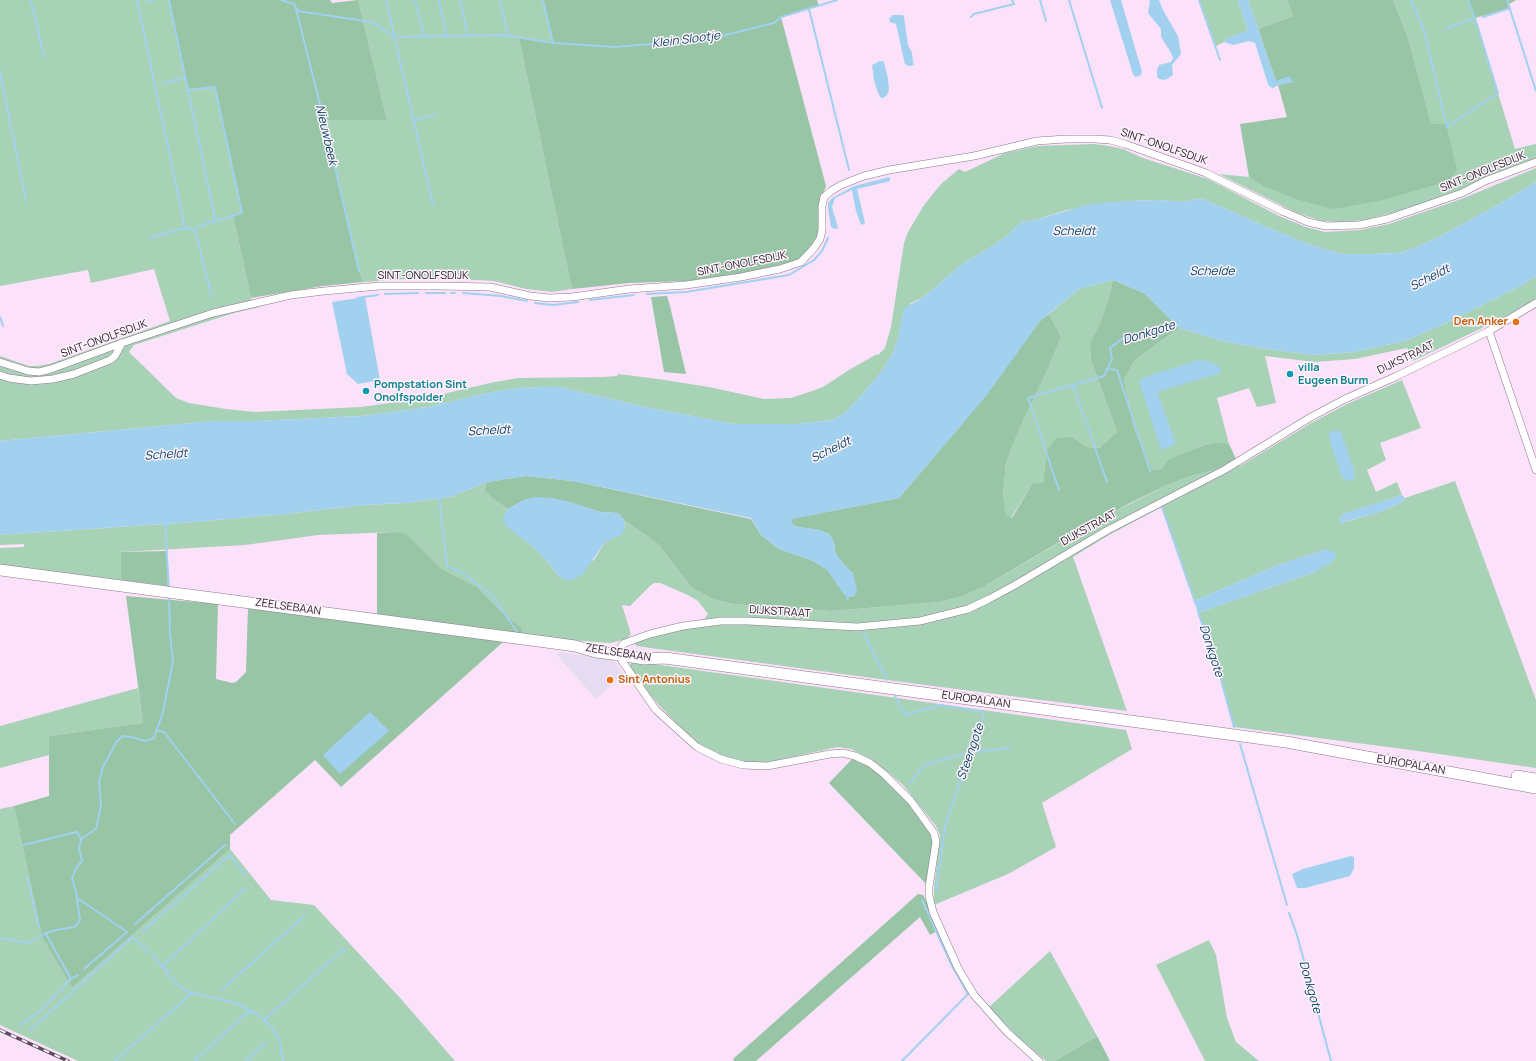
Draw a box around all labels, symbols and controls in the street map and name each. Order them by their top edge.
water label: Klein Slootje [651,29,721,51]
water label: Nieuwbeek [312,103,340,167]
street label: SINT-ONOLFSDIJK [1119,126,1209,168]
street label: SINT-ONOLFSDIJK [1438,149,1528,195]
water label: Scheldt [1053,225,1095,239]
street label: SINT-ONOLFSDIJK [696,249,788,279]
water label: Scheldt [1408,262,1452,294]
water label: Schelde [1189,265,1235,279]
street label: SINT-ONOLFSDIJK [377,269,469,283]
place label: Den Anker [1454,315,1508,329]
street label: SINT-ONOLFSDIJK [59,317,149,361]
marker: Den Anker [1511,317,1521,327]
water label: Donkgote [1121,318,1177,348]
street label: DIJKSTRAAT [1375,339,1437,377]
place label: villa Eugeen Burm [1298,361,1368,387]
marker: villa Eugeen Burm [1285,369,1295,379]
place label: Pompstation Sint Onolfspolder [374,378,467,404]
marker: Pompstation Sint Onolfspolder [361,386,371,396]
water label: Scheldt [467,423,511,439]
water label: Scheldt [809,434,853,466]
water label: Scheldt [144,446,188,464]
street label: DIJKSTRAAT [1059,507,1119,549]
street label: ZEELSEBAAN [254,596,322,618]
street label: DIJKSTRAAT [749,603,811,621]
water label: Donkgote [1196,623,1226,679]
street label: ZEELSEBAAN [584,641,652,665]
place label: Sint Antonius [618,673,690,687]
marker: Sint Antonius [605,675,615,685]
street label: EUROPALAAN [941,689,1011,711]
water label: Steengote [955,722,987,782]
street label: EUROPALAAN [1376,752,1446,778]
water label: Donkgote [1296,959,1324,1015]

